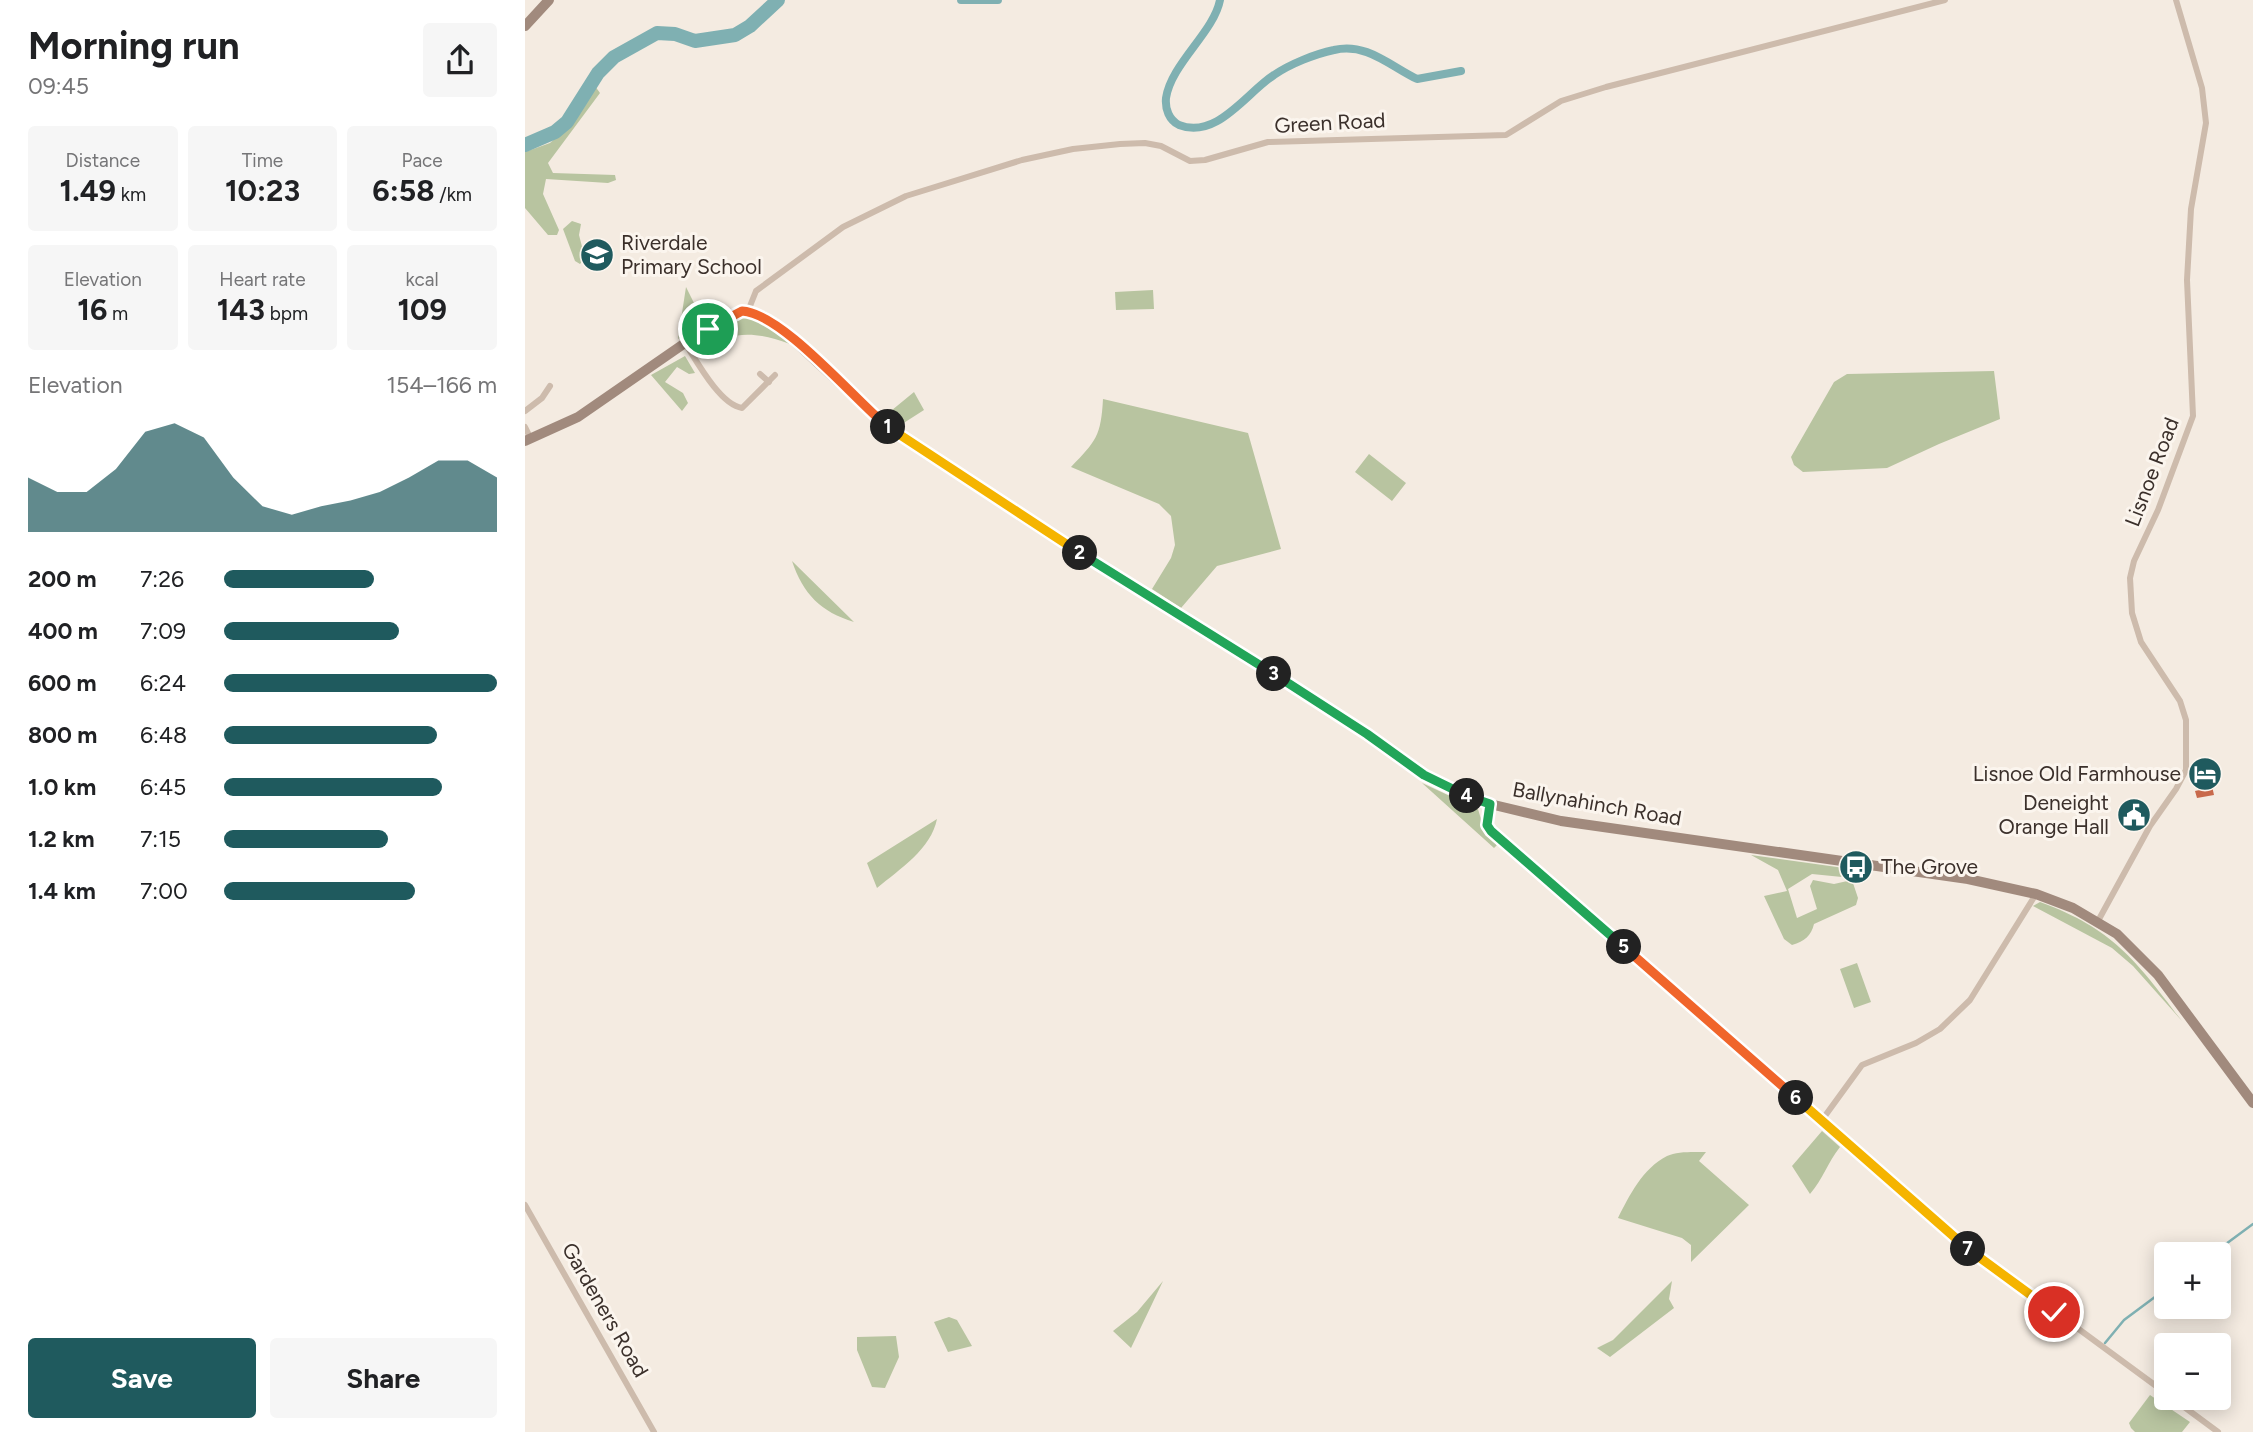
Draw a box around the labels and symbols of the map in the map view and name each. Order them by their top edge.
street label: Green Road [1274,107,1386,138]
place label: Riverdale Primary School [621,230,762,279]
school or university icon: Riverdale Primary School [578,236,616,274]
pin [678,299,738,359]
pin: 1 [871,410,905,444]
street label: Lisnoe Road [2119,414,2184,530]
pin: 2 [1063,536,1097,570]
pin: 3 [1257,656,1291,692]
hotel icon: Lisnoe Old Farmhouse [2186,755,2224,793]
place label: Lisnoe Old Farmhouse [1973,761,2181,786]
street label: Ballynahinch Road [1511,776,1684,831]
pin: 4 [1450,778,1485,814]
place label: Deneight Orange Hall [1998,790,2109,839]
public building icon: Deneight Orange Hall [2115,796,2153,834]
bus stop icon: The Grove [1837,848,1875,886]
place label: The Grove [1881,854,1978,879]
pin: 5 [1607,930,1641,964]
pin: 6 [1779,1080,1813,1116]
pin: 7 [1951,1232,1985,1266]
street label: Gardeners Road [557,1238,654,1381]
pin [2024,1282,2084,1342]

